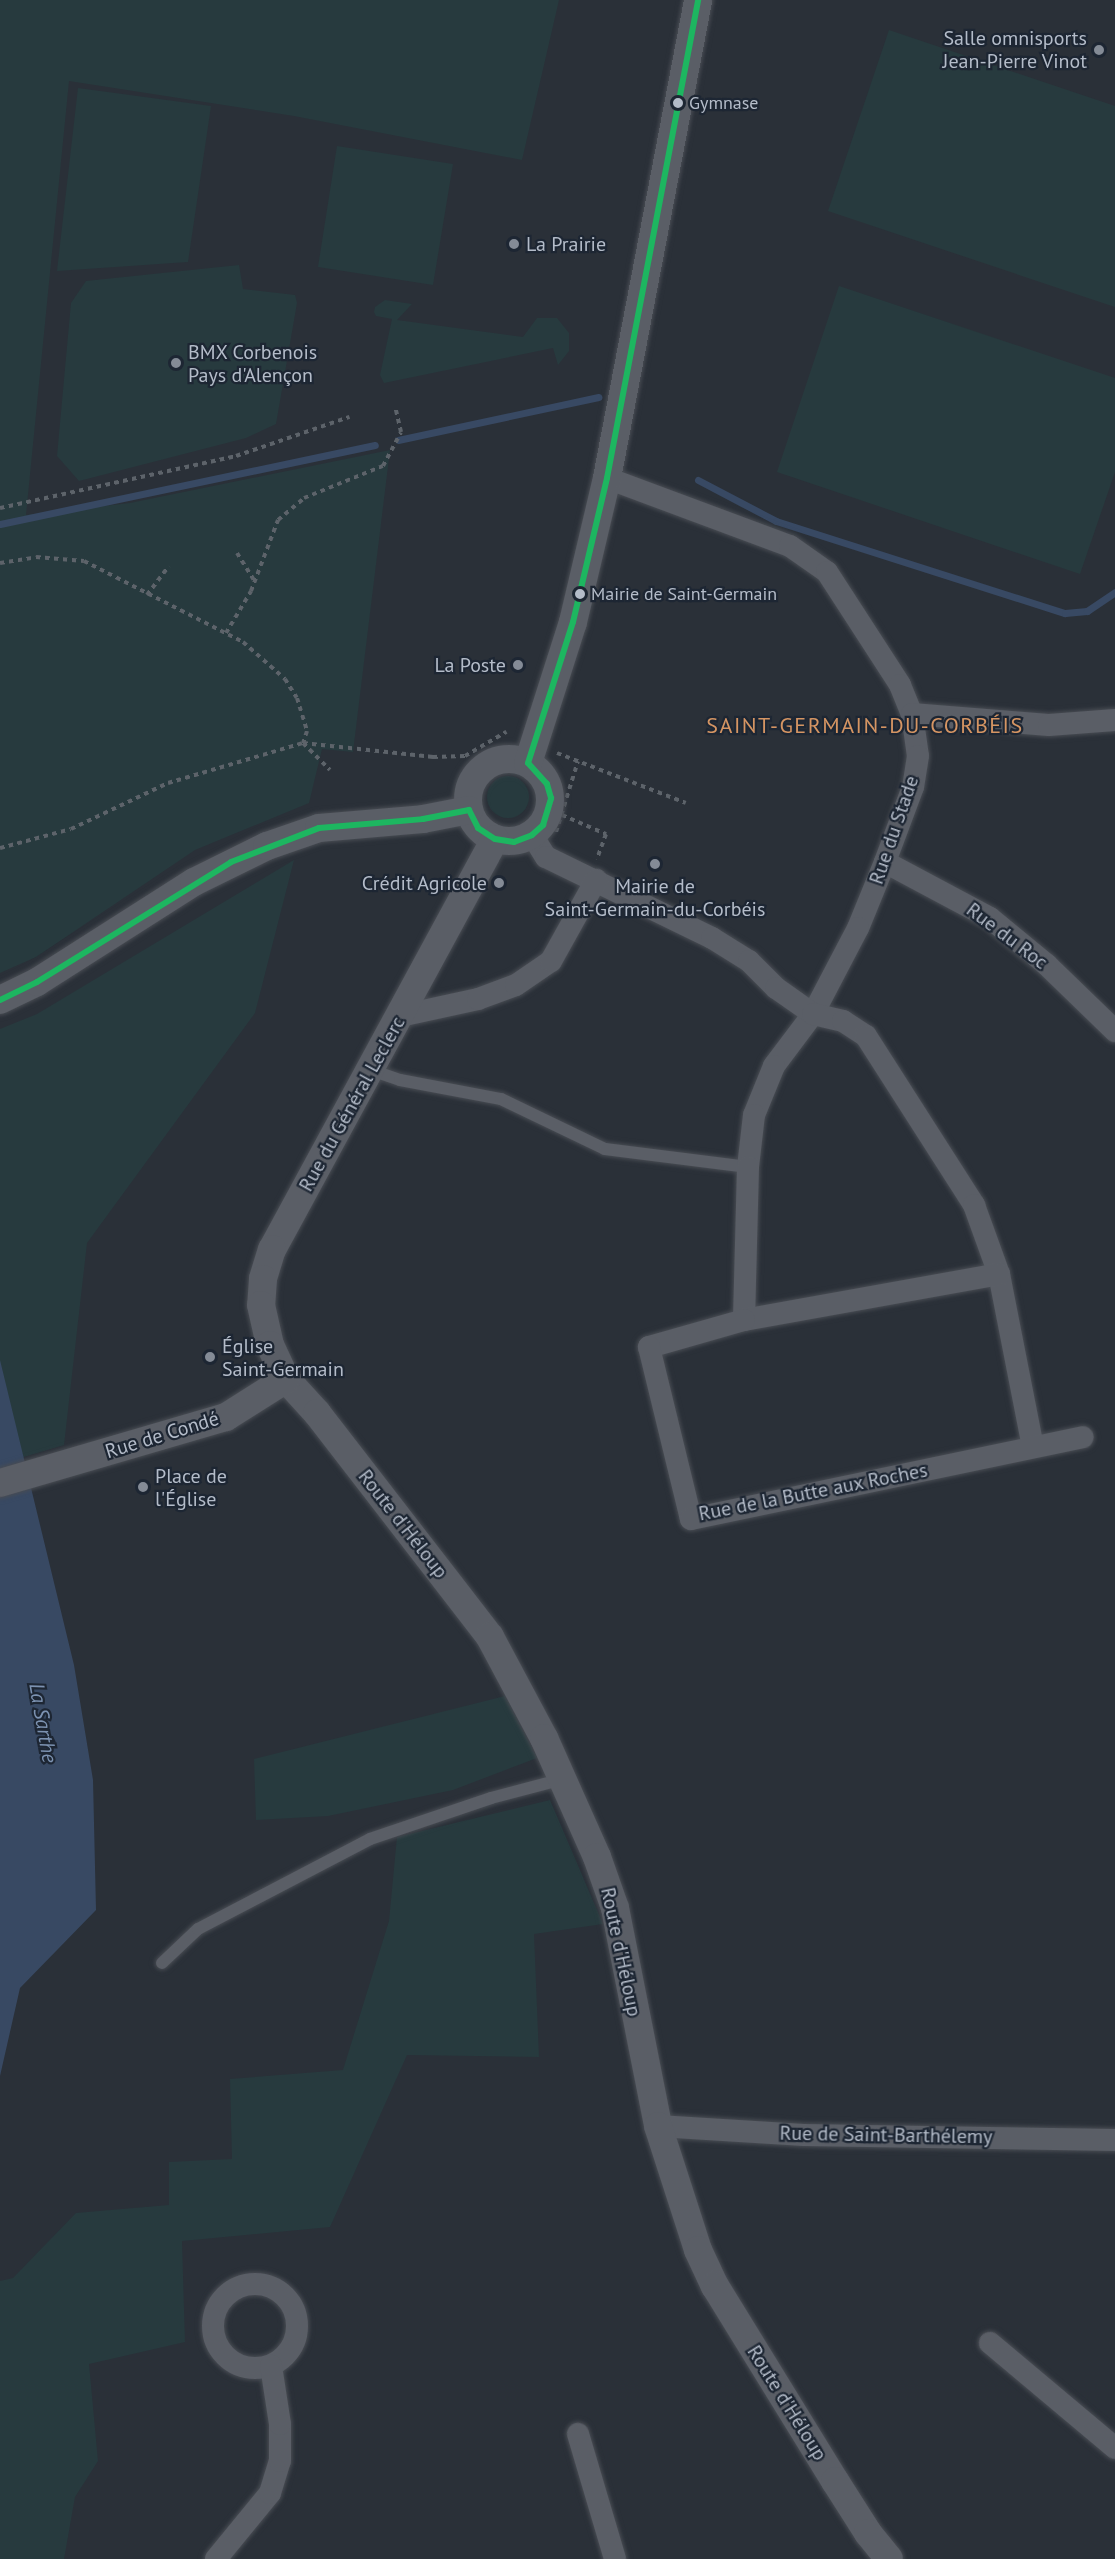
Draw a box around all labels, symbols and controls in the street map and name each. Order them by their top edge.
place label: Salle omnisports Jean-Pierre Vinot [942,27,1087,74]
marker: Salle omnisports Jean-Pierre Vinot [1092,43,1106,57]
place label: Gymnase [689,92,759,114]
marker: Gymnase [672,97,684,109]
place label: La Prairie [526,232,606,256]
marker: La Prairie [507,237,521,251]
place label: BMX Corbenois Pays d'Alençon [188,340,318,387]
marker: BMX Corbenois Pays d'Alençon [169,356,183,370]
place label: Mairie de Saint-Germain [591,583,777,605]
marker: Mairie de Saint-Germain [574,588,586,600]
place label: La Poste [434,653,506,677]
marker: La Poste [511,658,525,672]
district label: SAINT-GERMAIN-DU-CORBÉIS [706,713,1024,739]
street label: Rue du Stade [864,773,924,887]
marker: Mairie de Saint-Germain-du-Corbéis [648,857,662,871]
place label: Crédit Agricole [361,871,487,895]
place label: Mairie de Saint-Germain-du-Corbéis [545,874,765,921]
marker: Crédit Agricole [492,876,506,890]
street label: Rue du Roc [962,898,1052,974]
street label: Rue du Général Leclerc [294,1012,410,1196]
place label: Église Saint-Germain [222,1334,344,1381]
marker: Église Saint-Germain [203,1350,217,1364]
street label: Rue de Condé [102,1406,222,1464]
street label: Rue de la Butte aux Roches [696,1458,930,1526]
place label: Place de l'Église [155,1464,227,1511]
street label: Route d'Héloup [353,1465,453,1583]
marker: Place de l'Église [136,1480,150,1494]
water label: La Sarthe [24,1681,62,1765]
street label: Route d'Héloup [596,1885,646,2019]
street label: Rue de Saint-Barthélemy [779,2121,993,2149]
street label: Route d'Héloup [742,2341,832,2465]

